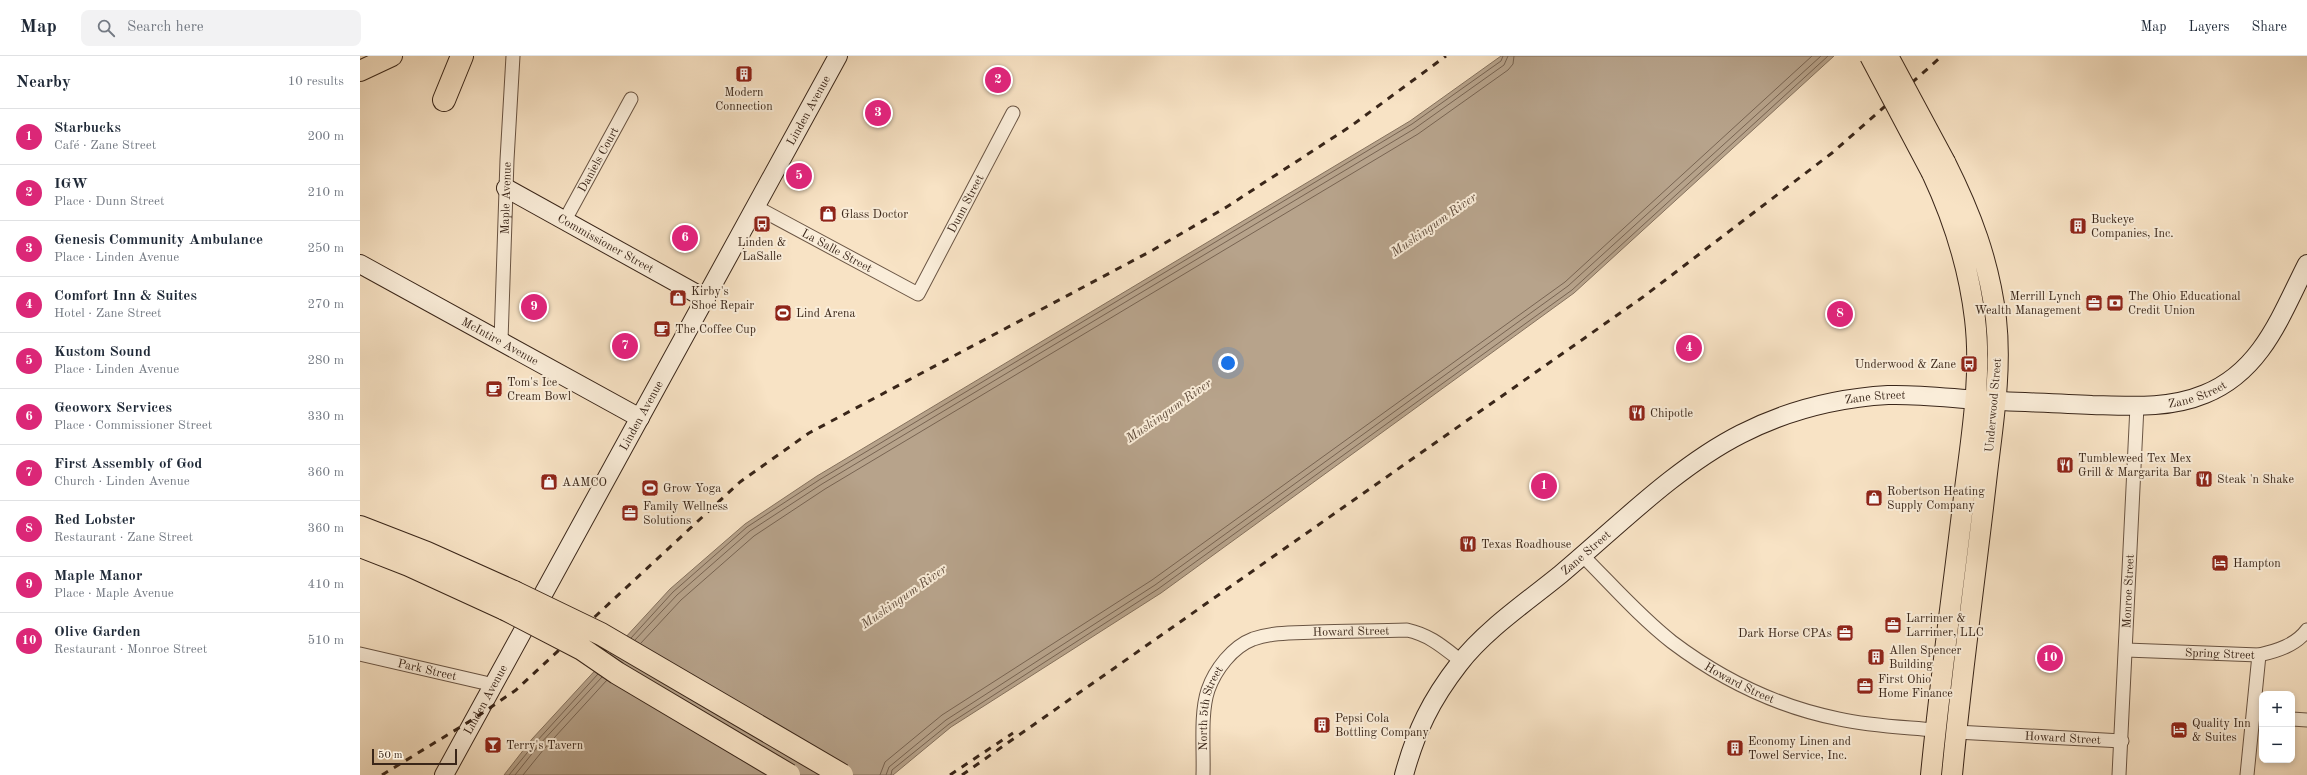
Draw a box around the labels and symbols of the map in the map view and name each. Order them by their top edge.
building icon: Modern Connection [734,64,754,84]
pin: 2 [985,65,1011,95]
street label: Linden Avenue [785,73,833,148]
place label: Modern Connection [715,87,773,113]
pin: 3 [865,98,891,128]
street label: Daniels Court [576,125,621,194]
street label: Maple Avenue [500,161,514,235]
pin: 5 [786,161,812,191]
street label: Dunn Street [946,173,987,235]
water label: Muskingum River [1388,191,1479,260]
shop icon: Glass Doctor [818,204,838,224]
place label: Glass Doctor [841,209,908,221]
street label: Commissioner Street [555,213,655,276]
bus stop icon: Linden & LaSalle [752,214,772,234]
place label: Buckeye Companies, Inc. [2091,214,2174,240]
building icon: Buckeye Companies, Inc. [2068,216,2088,236]
pin: 6 [672,223,698,253]
street label: La Salle Street [799,228,874,275]
place label: Linden & LaSalle [738,237,786,263]
place label: Kirby's Shoe Repair [691,286,754,312]
shop icon: Kirby's Shoe Repair [668,288,688,308]
place label: Merrill Lynch Wealth Management [1974,291,2081,317]
place label: The Ohio Educational Credit Union [2128,291,2241,317]
pin: 9 [521,292,547,322]
office icon: Merrill Lynch Wealth Management [2084,293,2104,313]
bank icon: The Ohio Educational Credit Union [2105,293,2125,313]
pin: 8 [1827,299,1853,329]
sports icon: Lind Arena [773,303,793,323]
place label: Lind Arena [796,308,855,320]
street label: McIntire Avenue [459,316,541,368]
cafe icon: The Coffee Cup [652,319,672,339]
place label: The Coffee Cup [675,324,756,336]
pin: 7 [612,331,638,361]
pin: 4 [1676,333,1702,363]
your location [1218,353,1238,373]
bus stop icon: Underwood & Zane [1959,354,1979,374]
street label: Underwood Street [1984,357,2004,453]
place label: Underwood & Zane [1855,359,1956,371]
place label: Tom's Ice Cream Bowl [507,377,571,403]
water label: Muskingum River [1123,377,1214,446]
cafe icon: Tom's Ice Cream Bowl [484,379,504,399]
street label: Linden Avenue [618,379,666,453]
street label: Zane Street [2167,379,2229,411]
street label: Zane Street [1844,390,1906,407]
restaurant icon: Chipotle [1627,403,1647,423]
place label: Chipotle [1650,408,1693,420]
place label: Tumbleweed Tex Mex Grill & Margarita Bar [2078,453,2192,479]
restaurant icon: Tumbleweed Tex Mex Grill & Margarita Bar [2055,455,2075,475]
restaurant icon: Steak 'n Shake [2194,469,2214,489]
pin: 1 [1531,471,1557,501]
shop icon: AAMCO [539,472,559,492]
place label: Steak 'n Shake [2217,474,2295,486]
place label: AAMCO [562,477,607,489]
sports icon: Grow Yoga [640,478,660,498]
place label: Grow Yoga [663,483,721,495]
place label: Robertson Heating Supply Company [1887,486,1985,512]
shop icon: Robertson Heating Supply Company [1864,488,1884,508]
place label: Family Wellness Solutions [643,501,728,527]
office icon: Family Wellness Solutions [620,503,640,523]
street label: Zane Street [1560,529,1613,578]
restaurant icon: Texas Roadhouse [1458,534,1478,554]
place label: Texas Roadhouse [1481,539,1572,551]
hotel icon: Hampton [2210,553,2230,573]
street label: Monroe Street [2121,554,2137,629]
place label: Hampton [2233,558,2281,570]
water label: Muskingum River [858,563,949,632]
place label: Larrimer & Larrimer, LLC [1906,613,1984,639]
office icon: Larrimer & Larrimer, LLC [1883,615,1903,635]
office icon: Dark Horse CPAs [1835,623,1855,643]
street label: Howard Street [1313,625,1390,639]
place label: Dark Horse CPAs [1738,628,1832,640]
pin: 10 [2037,643,2063,673]
place label: Allen Spencer Building [1889,645,1961,671]
building icon: Allen Spencer Building [1866,647,1886,667]
street label: Spring Street [2185,647,2255,662]
street label: Park Street [396,658,458,683]
street label: Howard Street [1702,661,1776,706]
street label: Linden Avenue [462,663,510,737]
street label: North 5th Street [1197,664,1226,751]
place label: First Ohio Home Finance [1878,674,1953,700]
office icon: First Ohio Home Finance [1855,676,1875,696]
place label: Pepsi Cola Bottling Company [1335,713,1430,739]
building icon: Pepsi Cola Bottling Company [1312,715,1332,735]
place label: Quality Inn & Suites [2192,718,2251,744]
hotel icon: Quality Inn & Suites [2169,720,2189,740]
street label: Howard Street [2024,731,2101,747]
bar icon: Terry's Tavern [483,735,503,755]
place label: Economy Linen and Towel Service, Inc. [1748,736,1851,762]
building icon: Economy Linen and Towel Service, Inc. [1725,738,1745,758]
place label: Terry's Tavern [506,740,584,752]
scale bar [372,747,457,766]

